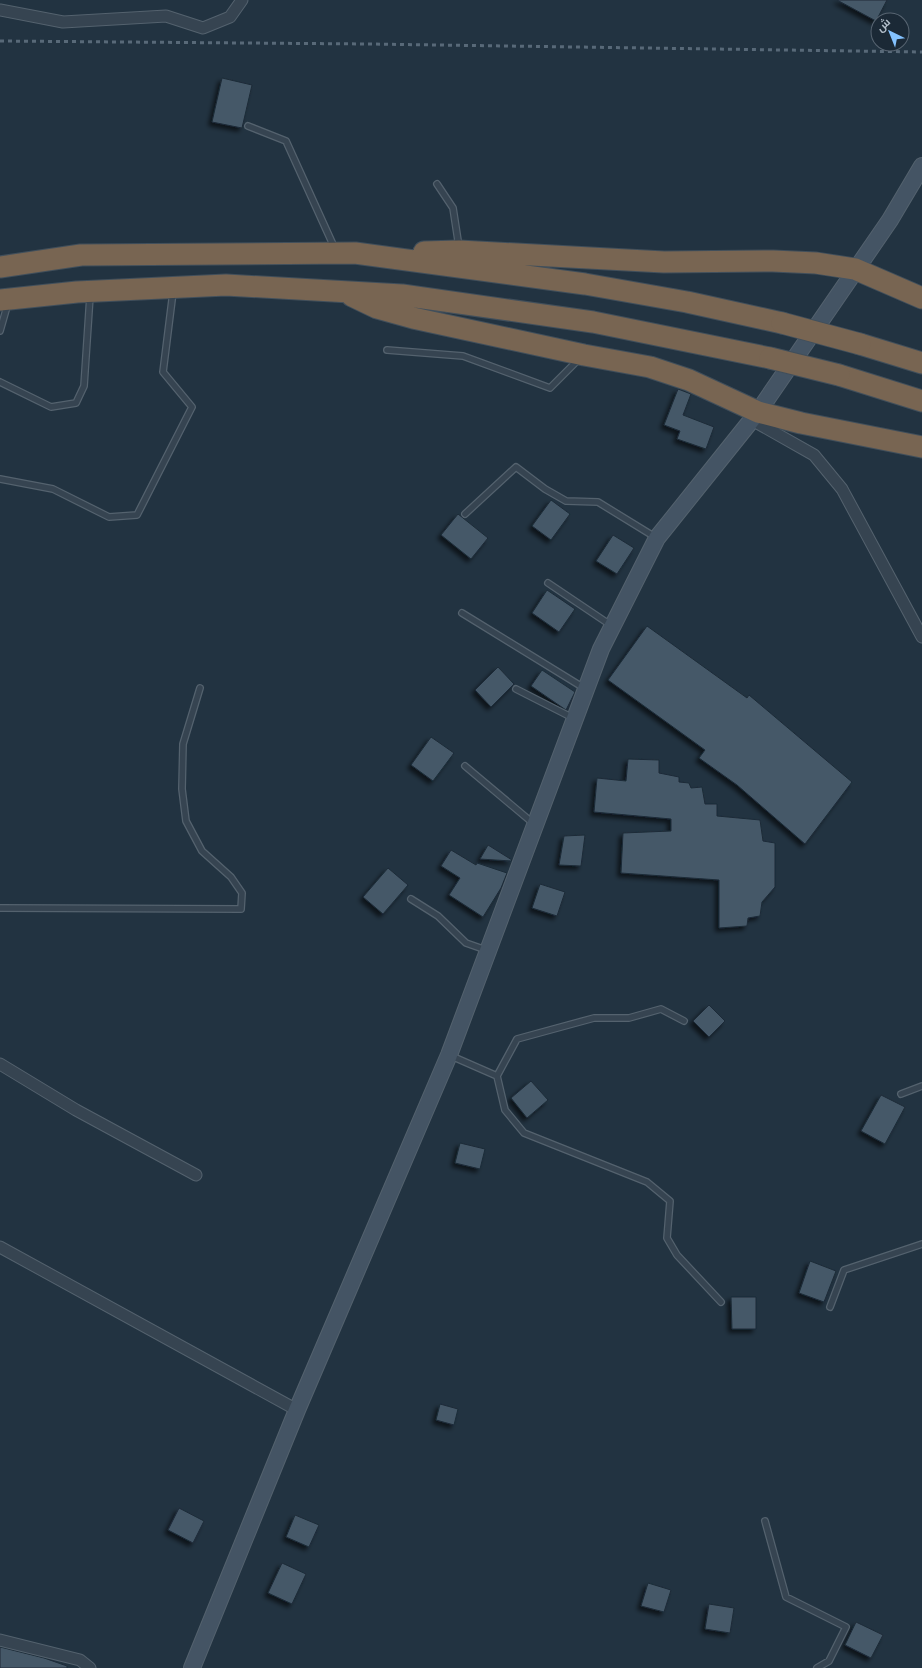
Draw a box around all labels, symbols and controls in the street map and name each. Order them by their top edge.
north arrow [870,12,910,52]
text: ش [874,15,893,35]

